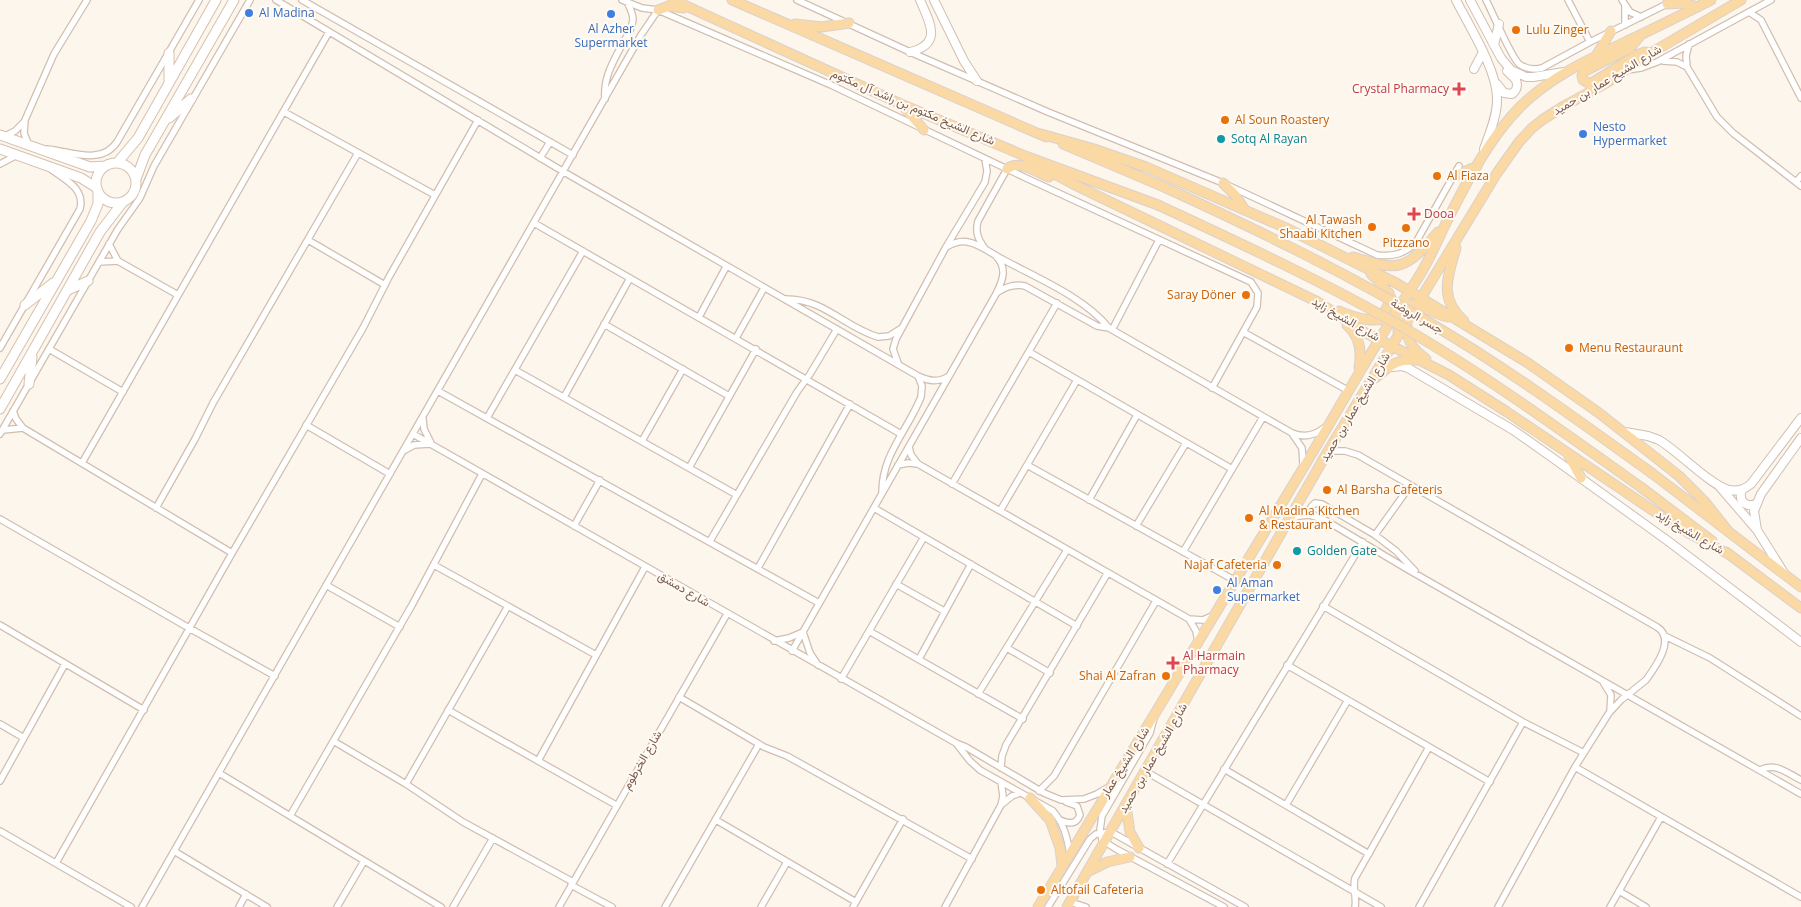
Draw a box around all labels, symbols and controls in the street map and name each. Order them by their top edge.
place label: Al Madina [259,4,315,21]
marker: Al Madina [243,7,255,19]
marker: Al Azher Supermarket [605,8,617,20]
place label: Al Azher Supermarket [575,20,647,51]
place label: Lulu Zinger [1526,21,1589,38]
marker: Lulu Zinger [1510,24,1522,36]
street label: شارع الشيخ عمار بن حميد [1549,40,1665,120]
street label: شارع الشيخ مكتوم بن راشد آل مكتوم [828,64,998,150]
place label: Crystal Pharmacy [1352,80,1450,97]
marker: Crystal Pharmacy [1453,83,1465,95]
place label: Al Soun Roastery [1235,111,1330,128]
marker: Al Soun Roastery [1219,114,1231,126]
place label: Nesto Hypermarket [1593,118,1667,149]
marker: Nesto Hypermarket [1577,128,1589,140]
place label: Sotq Al Rayan [1231,130,1307,147]
marker: Sotq Al Rayan [1215,133,1227,145]
place label: Al Fiaza [1447,167,1489,184]
marker: Al Fiaza [1431,170,1443,182]
place label: Dooa [1424,205,1454,222]
marker: Dooa [1408,208,1420,220]
place label: Al Tawash Shaabi Kitchen [1279,211,1362,242]
marker: Al Tawash Shaabi Kitchen [1366,221,1378,233]
marker: Pitzzano [1400,222,1412,234]
place label: Pitzzano [1382,234,1430,251]
place label: Saray Döner [1167,286,1236,303]
marker: Saray Döner [1240,289,1252,301]
street label: شارع الشيخ زايد [1309,292,1383,346]
street label: جسر الروضة [1388,294,1447,337]
place label: Menu Restauraunt [1579,339,1683,356]
marker: Menu Restauraunt [1563,342,1575,354]
street label: شارع الشيخ عمار بن حميد [1315,349,1395,465]
place label: Al Barsha Cafeteris [1337,481,1443,498]
marker: Al Barsha Cafeteris [1321,484,1333,496]
place label: Al Madina Kitchen & Restaurant [1259,502,1360,533]
street label: شارع الشيخ زايد [1653,505,1727,559]
marker: Al Madina Kitchen & Restaurant [1243,512,1255,524]
place label: Golden Gate [1307,542,1377,559]
marker: Golden Gate [1291,545,1303,557]
place label: Najaf Cafeteria [1184,556,1267,573]
marker: Najaf Cafeteria [1271,559,1283,571]
street label: شارع دمشق [654,567,714,611]
place label: Al Aman Supermarket [1227,574,1300,605]
marker: Al Aman Supermarket [1211,584,1223,596]
place label: Al Harmain Pharmacy [1183,647,1245,678]
marker: Al Harmain Pharmacy [1167,657,1179,669]
place label: Shai Al Zafran [1079,667,1156,684]
marker: Shai Al Zafran [1160,670,1172,682]
street label: شارع الشيخ عمار بن حميد [1116,701,1190,815]
street label: شارع الشيخ عمار [1098,724,1152,800]
street label: شارع الخرطوم [618,727,666,793]
place label: Altofail Cafeteria [1051,881,1144,898]
marker: Altofail Cafeteria [1035,884,1047,896]

